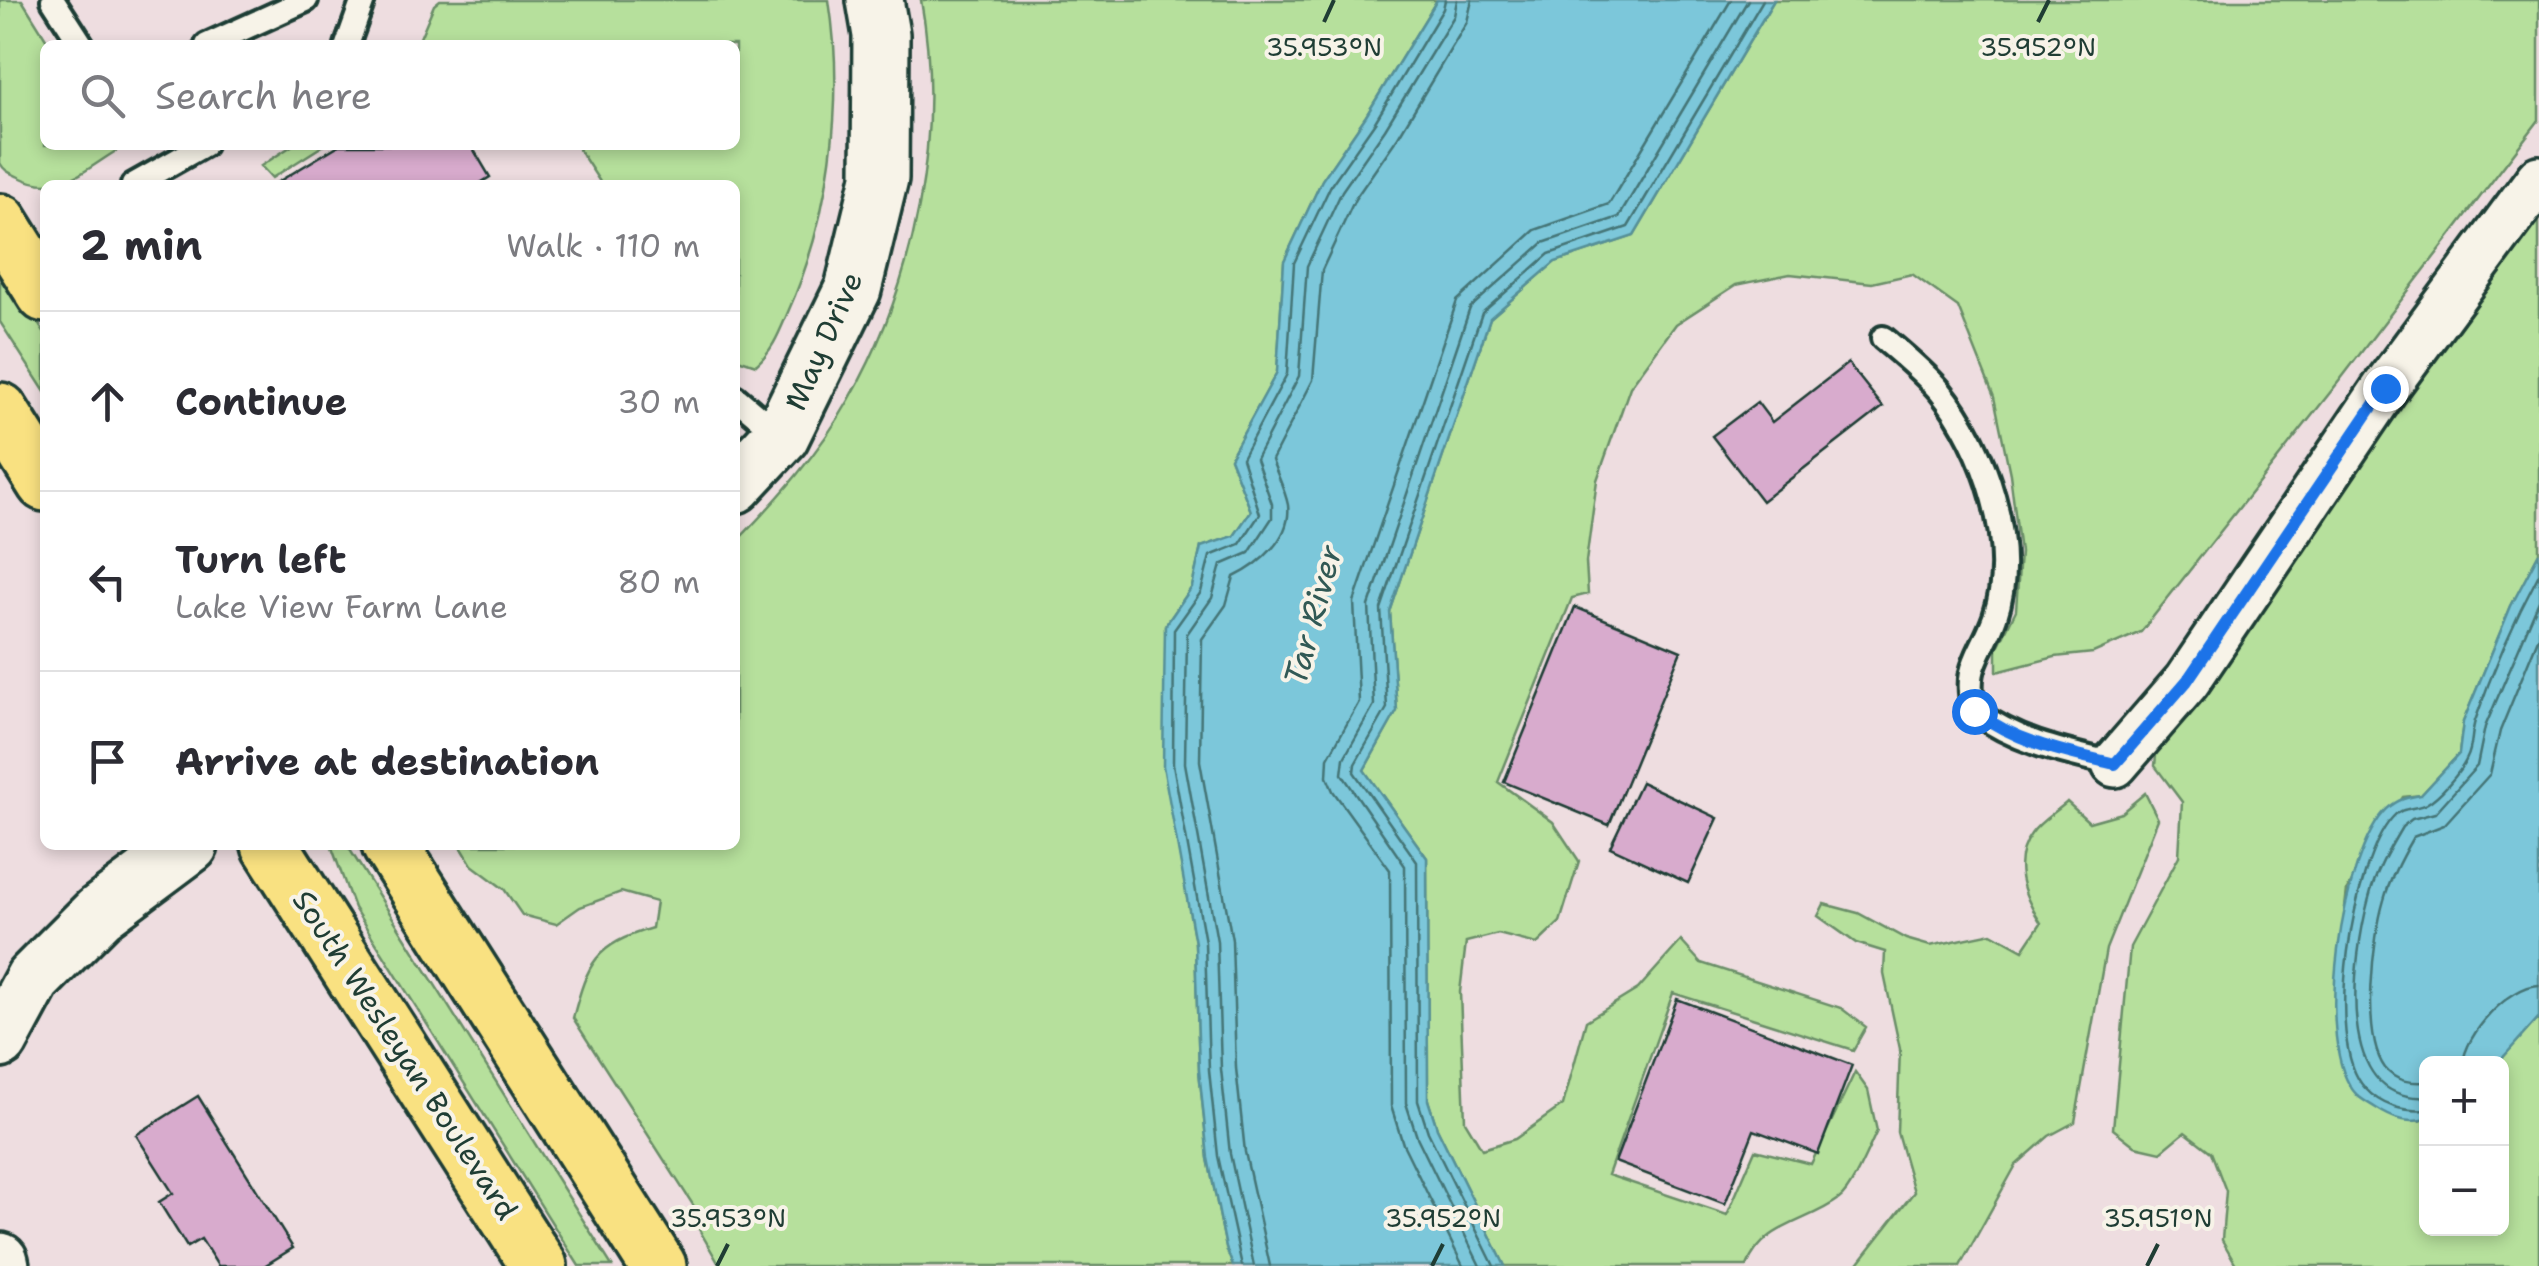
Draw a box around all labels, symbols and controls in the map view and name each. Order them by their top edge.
text: 35.953°N [1266,30,1382,64]
text: 35.952°N [1980,30,2096,64]
search box [40,40,740,150]
icon: search [75,68,130,123]
text: Search here [155,70,372,121]
text: 2 min [80,217,202,273]
text: Walk · 110 m [506,224,700,267]
street label: May Drive [775,265,872,417]
route end [2363,366,2409,412]
icon: ahead [80,374,135,429]
text: Continue [175,376,347,427]
text: 30 m [617,380,700,423]
text: Turn left [175,534,347,585]
water label: Tar River [1273,539,1352,690]
icon: left [80,554,135,609]
text: 80 m [617,560,700,603]
text: Lake View Farm Lane [175,585,508,628]
route start [1952,689,1998,735]
icon: arrive [80,734,135,789]
text: Arrive at destination [175,736,599,787]
street label: South Wesleyan Boulevard [283,882,528,1228]
map controls [2419,1056,2509,1236]
button: + [2419,1056,2509,1146]
button: − [2419,1146,2509,1236]
text: 35.953°N [670,1201,786,1235]
text: 35.952°N [1385,1201,1501,1235]
text: 35.951°N [2103,1201,2213,1235]

